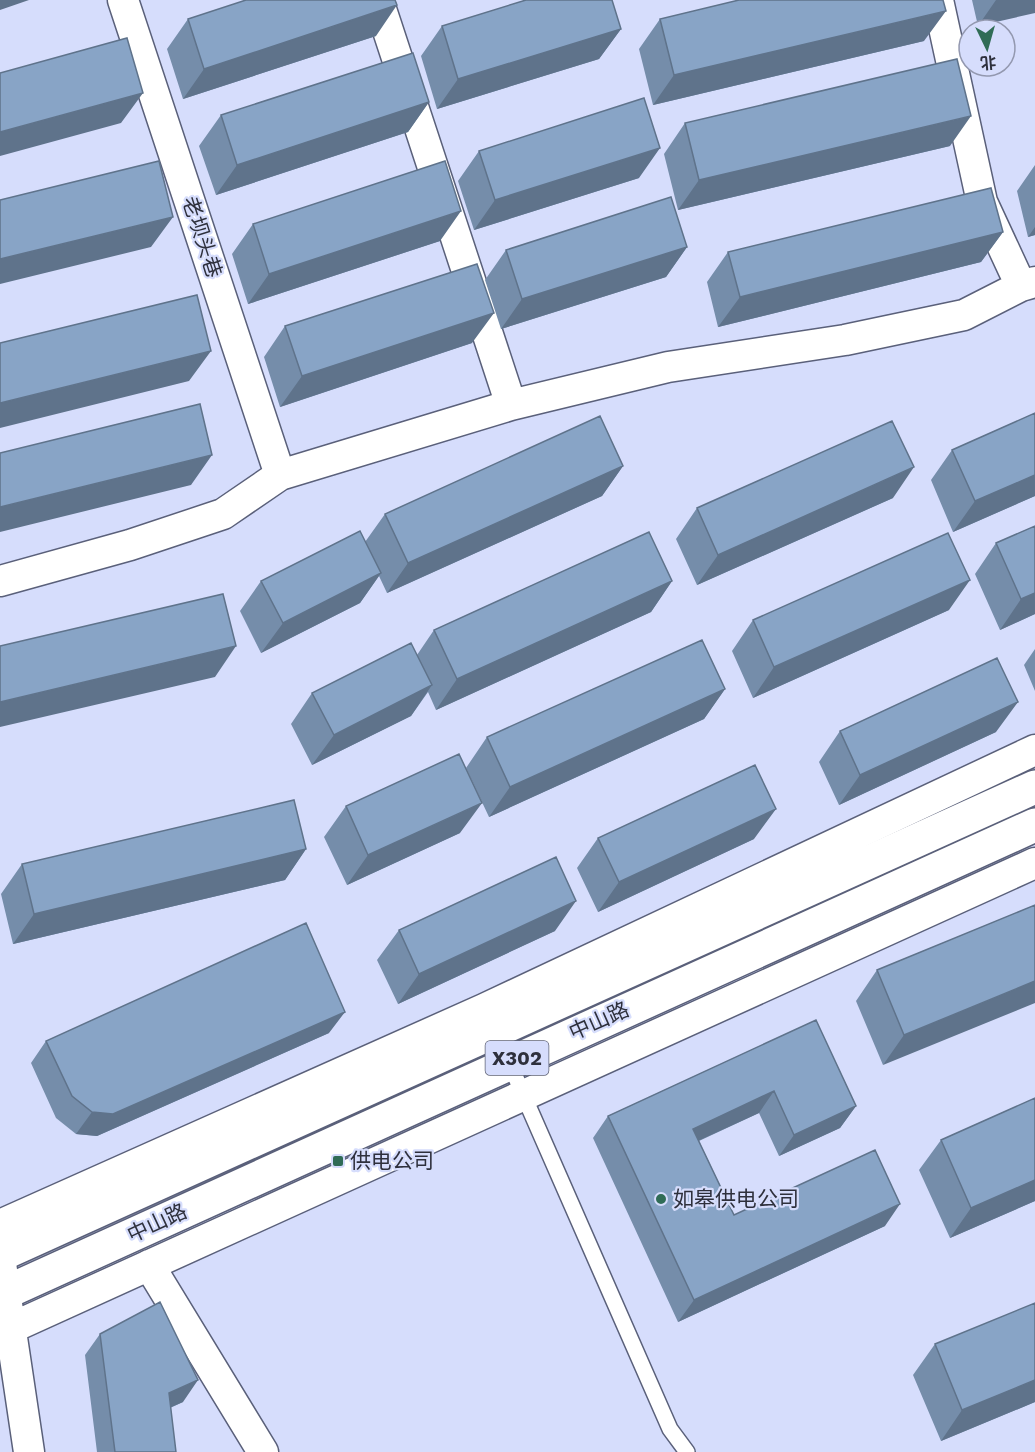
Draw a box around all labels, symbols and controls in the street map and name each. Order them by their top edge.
north arrow [957,18,1017,78]
text: 北 [979,52,997,73]
street label: 老坝头巷 [178,193,227,281]
street label: 中山路 [565,996,633,1045]
road number: X302 [486,1041,548,1075]
place label: 供电公司 [350,1148,434,1173]
marker: 供电公司 [331,1154,345,1168]
place label: 如皋供电公司 [673,1186,799,1211]
marker: 如皋供电公司 [654,1192,668,1206]
street label: 中山路 [123,1198,191,1247]

